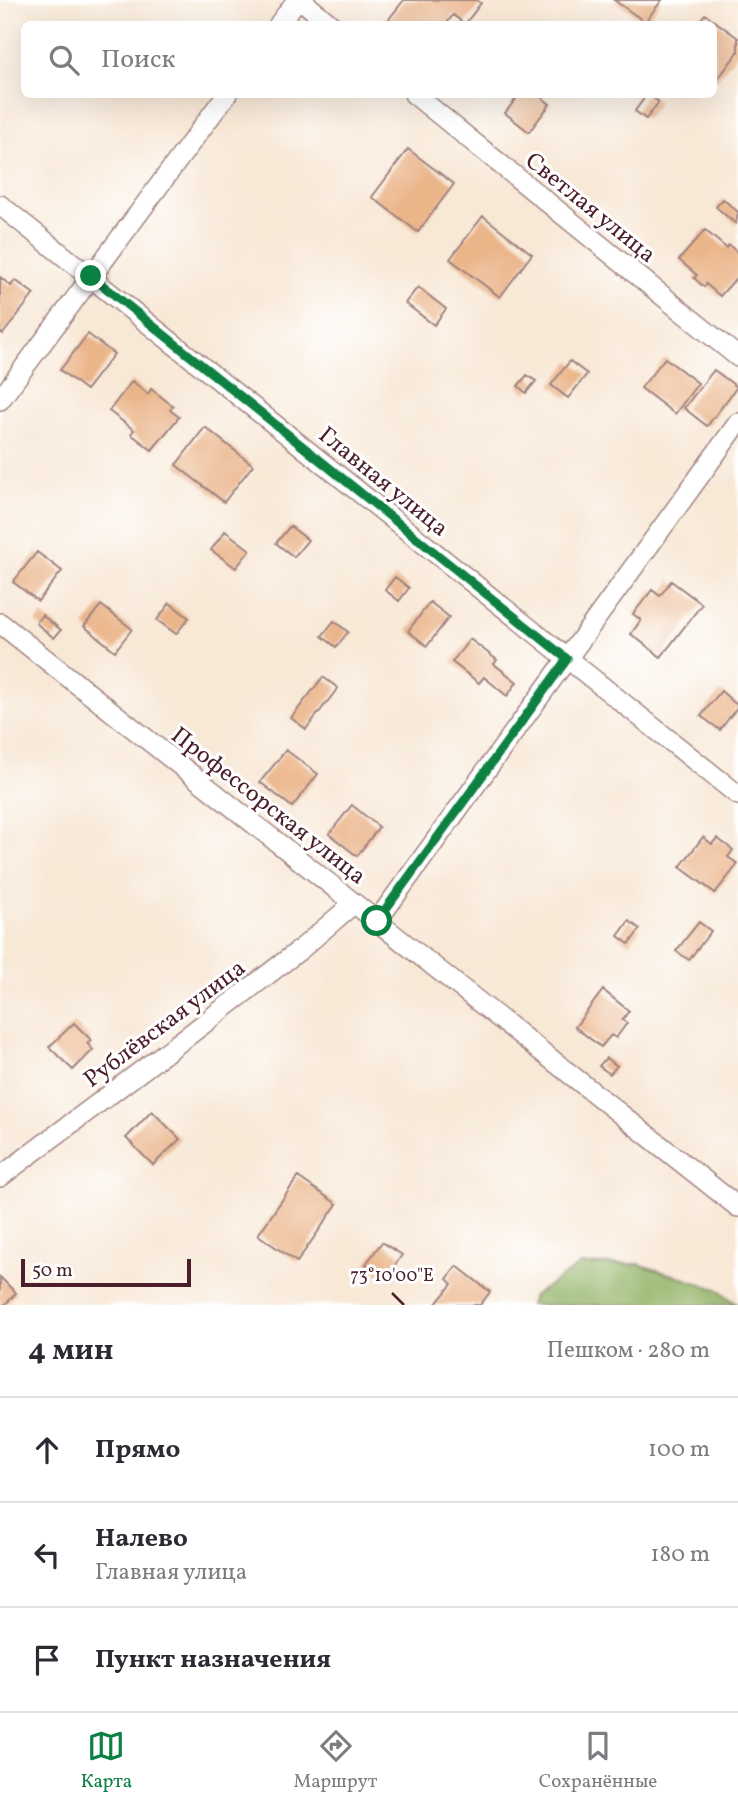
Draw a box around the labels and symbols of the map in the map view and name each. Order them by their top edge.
street label: Светлая улица [517,145,662,272]
route end [75,260,106,291]
street label: Главная улица [310,419,455,546]
street label: Профессорская улица [163,719,373,894]
route start [361,905,392,936]
street label: Рублёвская улица [77,952,253,1097]
scale bar [21,1256,191,1288]
text: 73°10'00"E [350,1264,434,1289]

